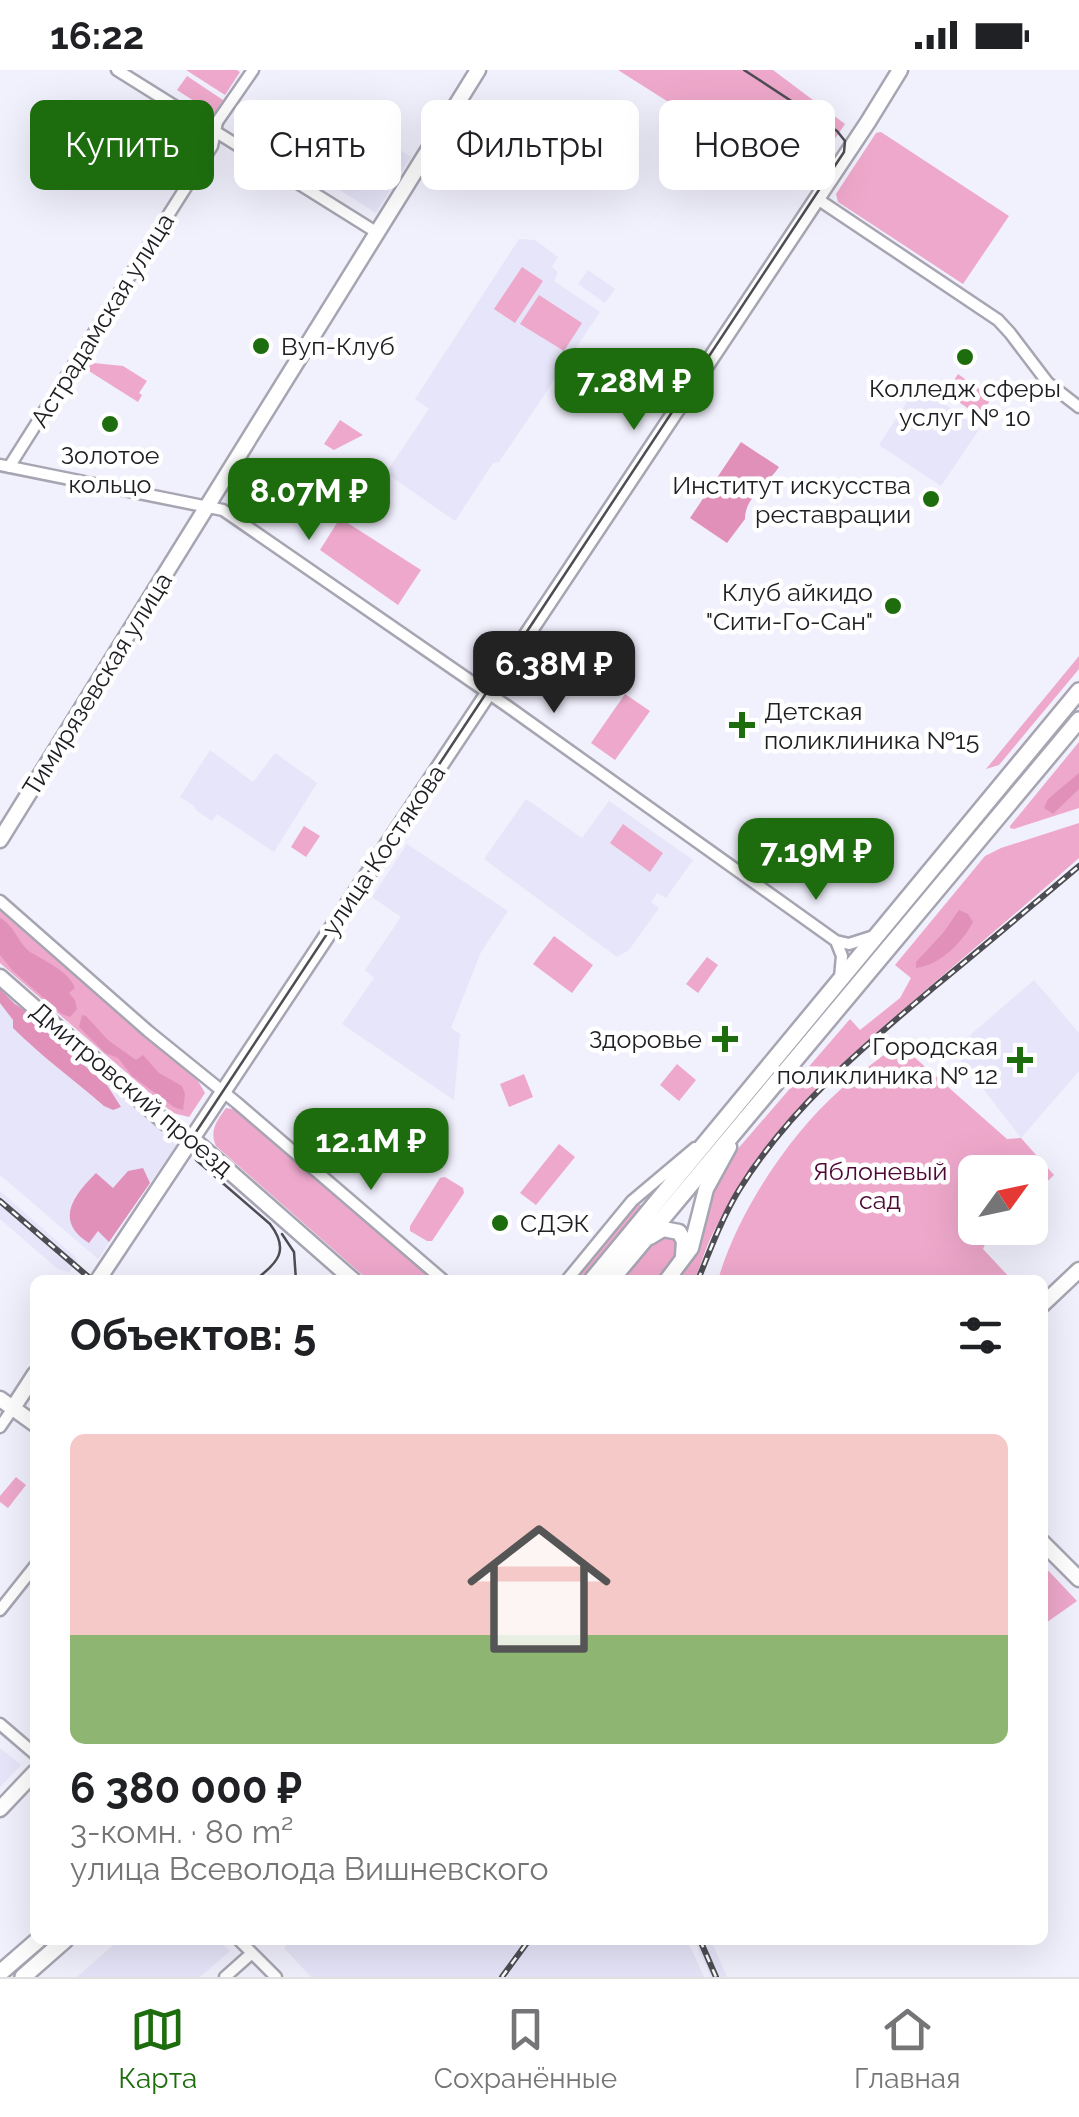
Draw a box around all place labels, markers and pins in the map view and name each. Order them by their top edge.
place label: Вуп-Клуб [281,331,395,361]
marker: Вуп-Клуб [250,335,272,357]
marker: Колледж сферы услуг № 10 [954,346,976,368]
pin: 7.28M ₽ [542,348,726,433]
place label: Колледж сферы услуг № 10 [869,373,1061,432]
marker: Золотое кольцо [99,413,121,435]
place label: Золотое кольцо [60,440,160,499]
pin: 8.07M ₽ [217,458,401,543]
place label: Институт искусства реставрации [672,470,911,529]
marker: Институт искусства реставрации [920,488,942,510]
place label: Клуб айкидо "Сити-Го-Сан" [706,577,873,636]
marker: Клуб айкидо "Сити-Го-Сан" [882,595,904,617]
pin: 6.38M ₽ [462,631,646,716]
place label: Детская поликлиника №15 [764,696,979,755]
marker: Детская поликлиника №15 [729,712,755,738]
pin: 7.19M ₽ [724,818,908,903]
place label: Здоровье [589,1024,702,1054]
marker: Здоровье [712,1026,738,1052]
place label: Городская поликлиника № 12 [777,1031,998,1090]
marker: Городская поликлиника № 12 [1007,1047,1033,1073]
pin: 12.1M ₽ [279,1108,463,1193]
place label: СДЭК [520,1208,590,1238]
marker: СДЭК [489,1212,511,1234]

